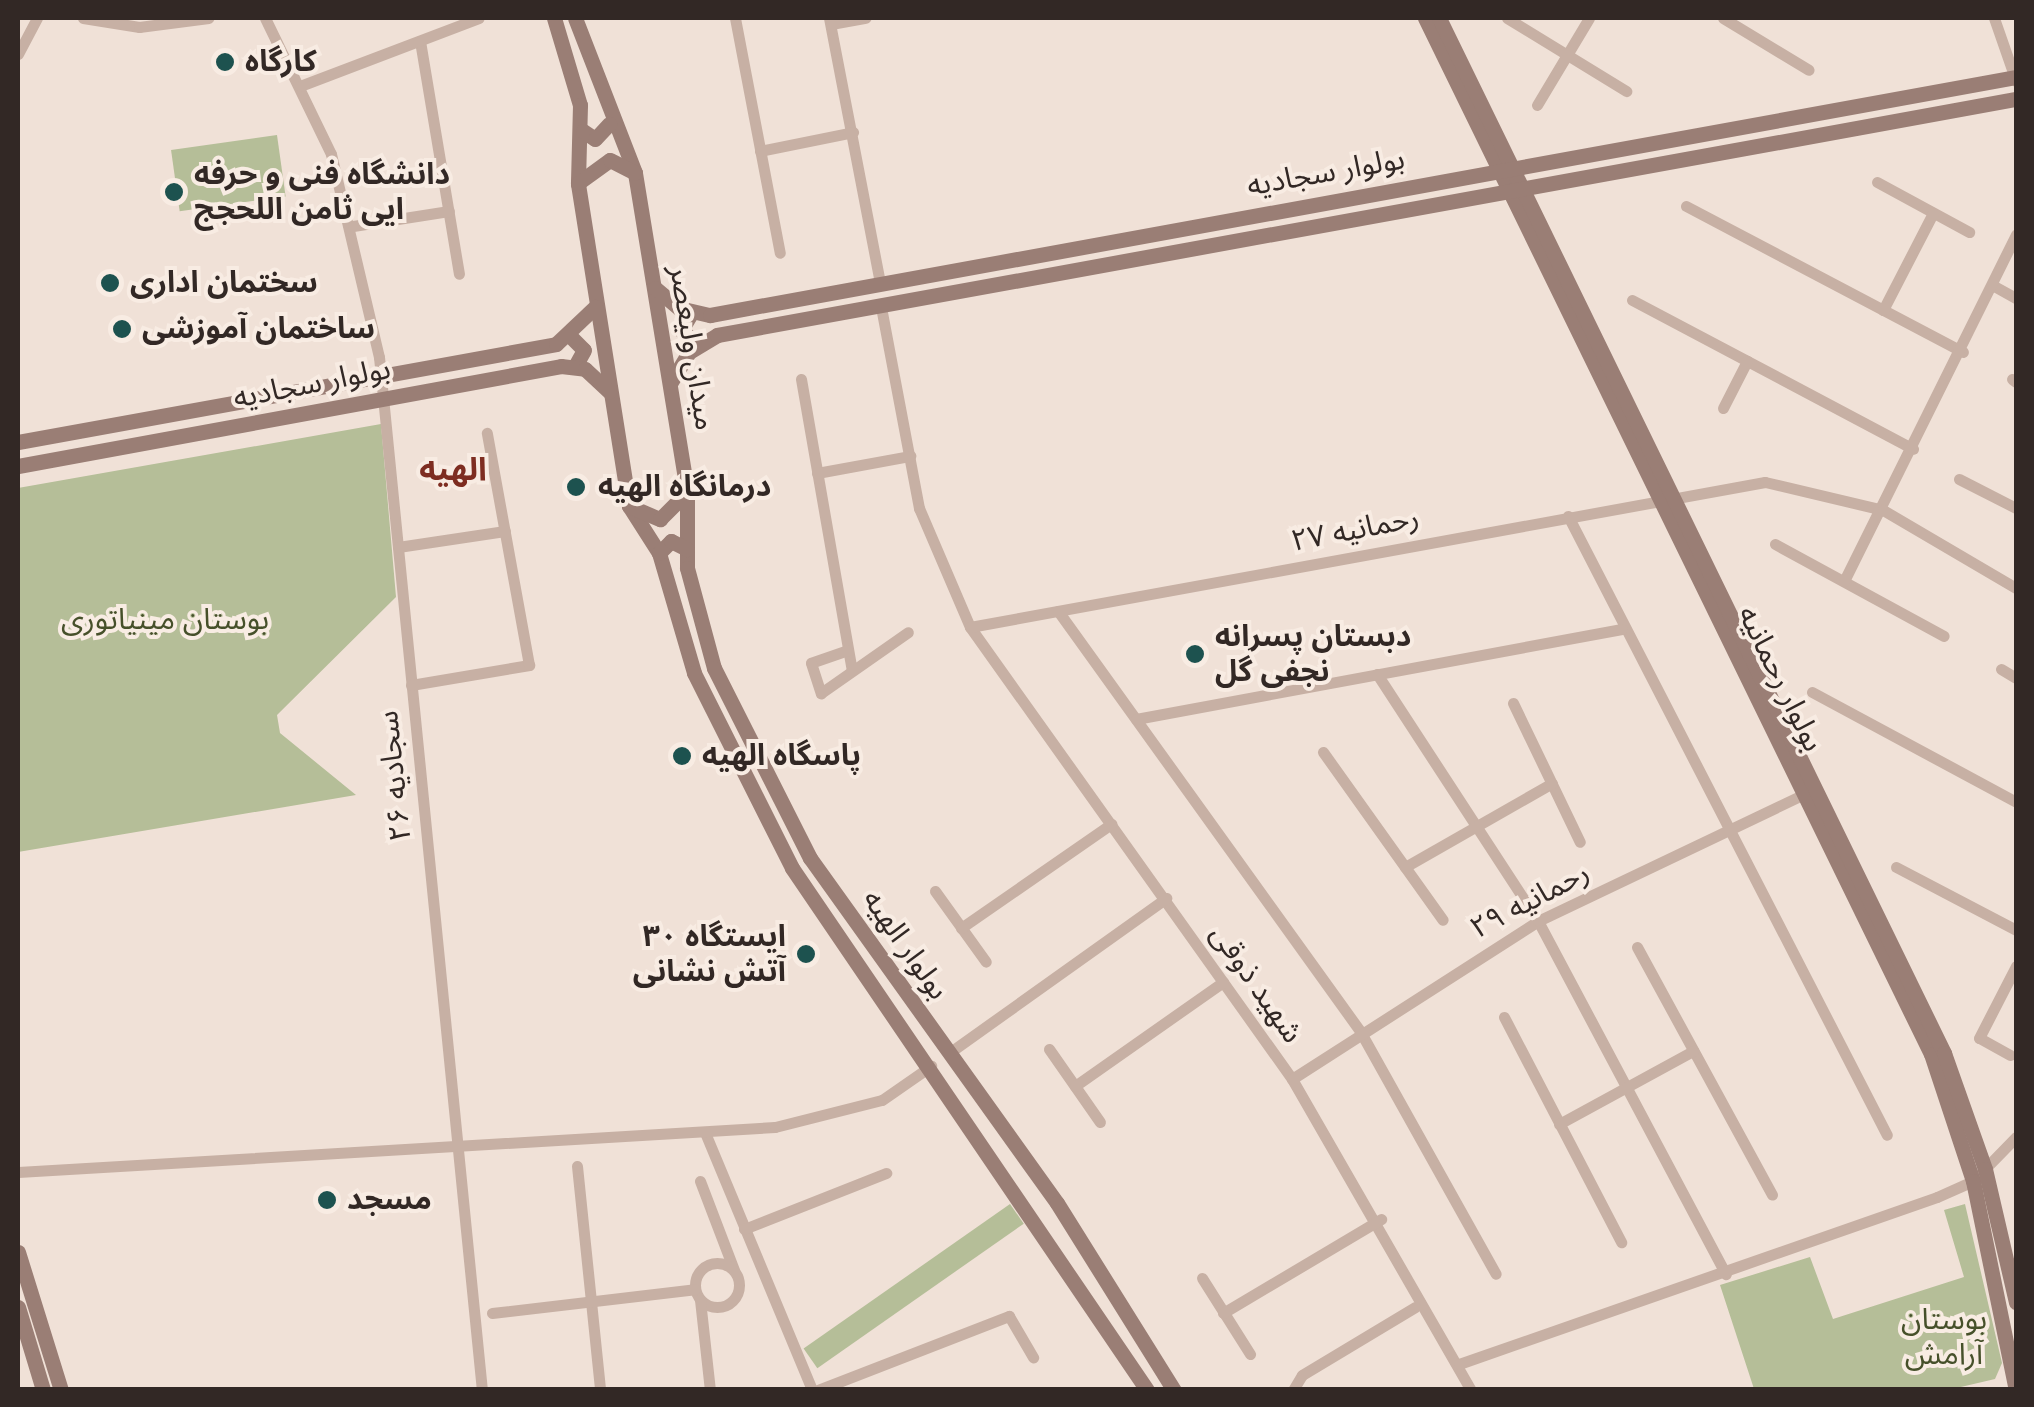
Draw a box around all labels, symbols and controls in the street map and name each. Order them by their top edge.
place label: کارگاه [245,44,317,80]
marker: کارگاه [214,51,236,73]
street label: بولوار سجادیه [1244,141,1408,205]
place label: دانشگاه فنی و حرفه ایی ثامن اللحجج [194,157,450,228]
marker: دانشگاه فنی و حرفه ایی ثامن اللحجج [163,181,185,203]
street label: میدان ولیعصر [661,263,723,433]
place label: سختمان اداری [130,265,318,301]
marker: سختمان اداری [99,272,121,294]
place label: ساختمان آموزشی [142,311,375,347]
marker: ساختمان آموزشی [111,318,133,340]
street label: بولوار سجادیه [230,351,394,417]
district label: الهیه [419,451,487,489]
place label: درمانگاه الهیه [598,469,771,505]
marker: درمانگاه الهیه [563,474,589,500]
street label: رحمانیه ۲۷ [1288,500,1422,560]
street label: بولوار رحمانیه [1729,600,1831,758]
park label: بوستان مینیاتوری [61,602,269,638]
place label: دبستان پسرانه نجفی گل [1215,619,1411,690]
marker: دبستان پسرانه نجفی گل [1184,643,1206,665]
street label: سجادیه ۲۶ [370,709,420,843]
place label: پاسگاه الهیه [702,738,861,774]
marker: پاسگاه الهیه [671,745,693,767]
street label: رحمانیه ۲۹ [1464,855,1596,947]
street label: بولوار الهیه [854,883,956,1007]
street label: شهید ذوقی [1202,918,1310,1050]
place label: ایستگاه ۳۰ آتش نشانی [633,919,786,990]
marker: ایستگاه ۳۰ آتش نشانی [795,943,817,965]
place label: مسجد [347,1182,432,1218]
marker: مسجد [316,1189,338,1211]
park label: بوستان آرامش [1901,1302,1987,1372]

